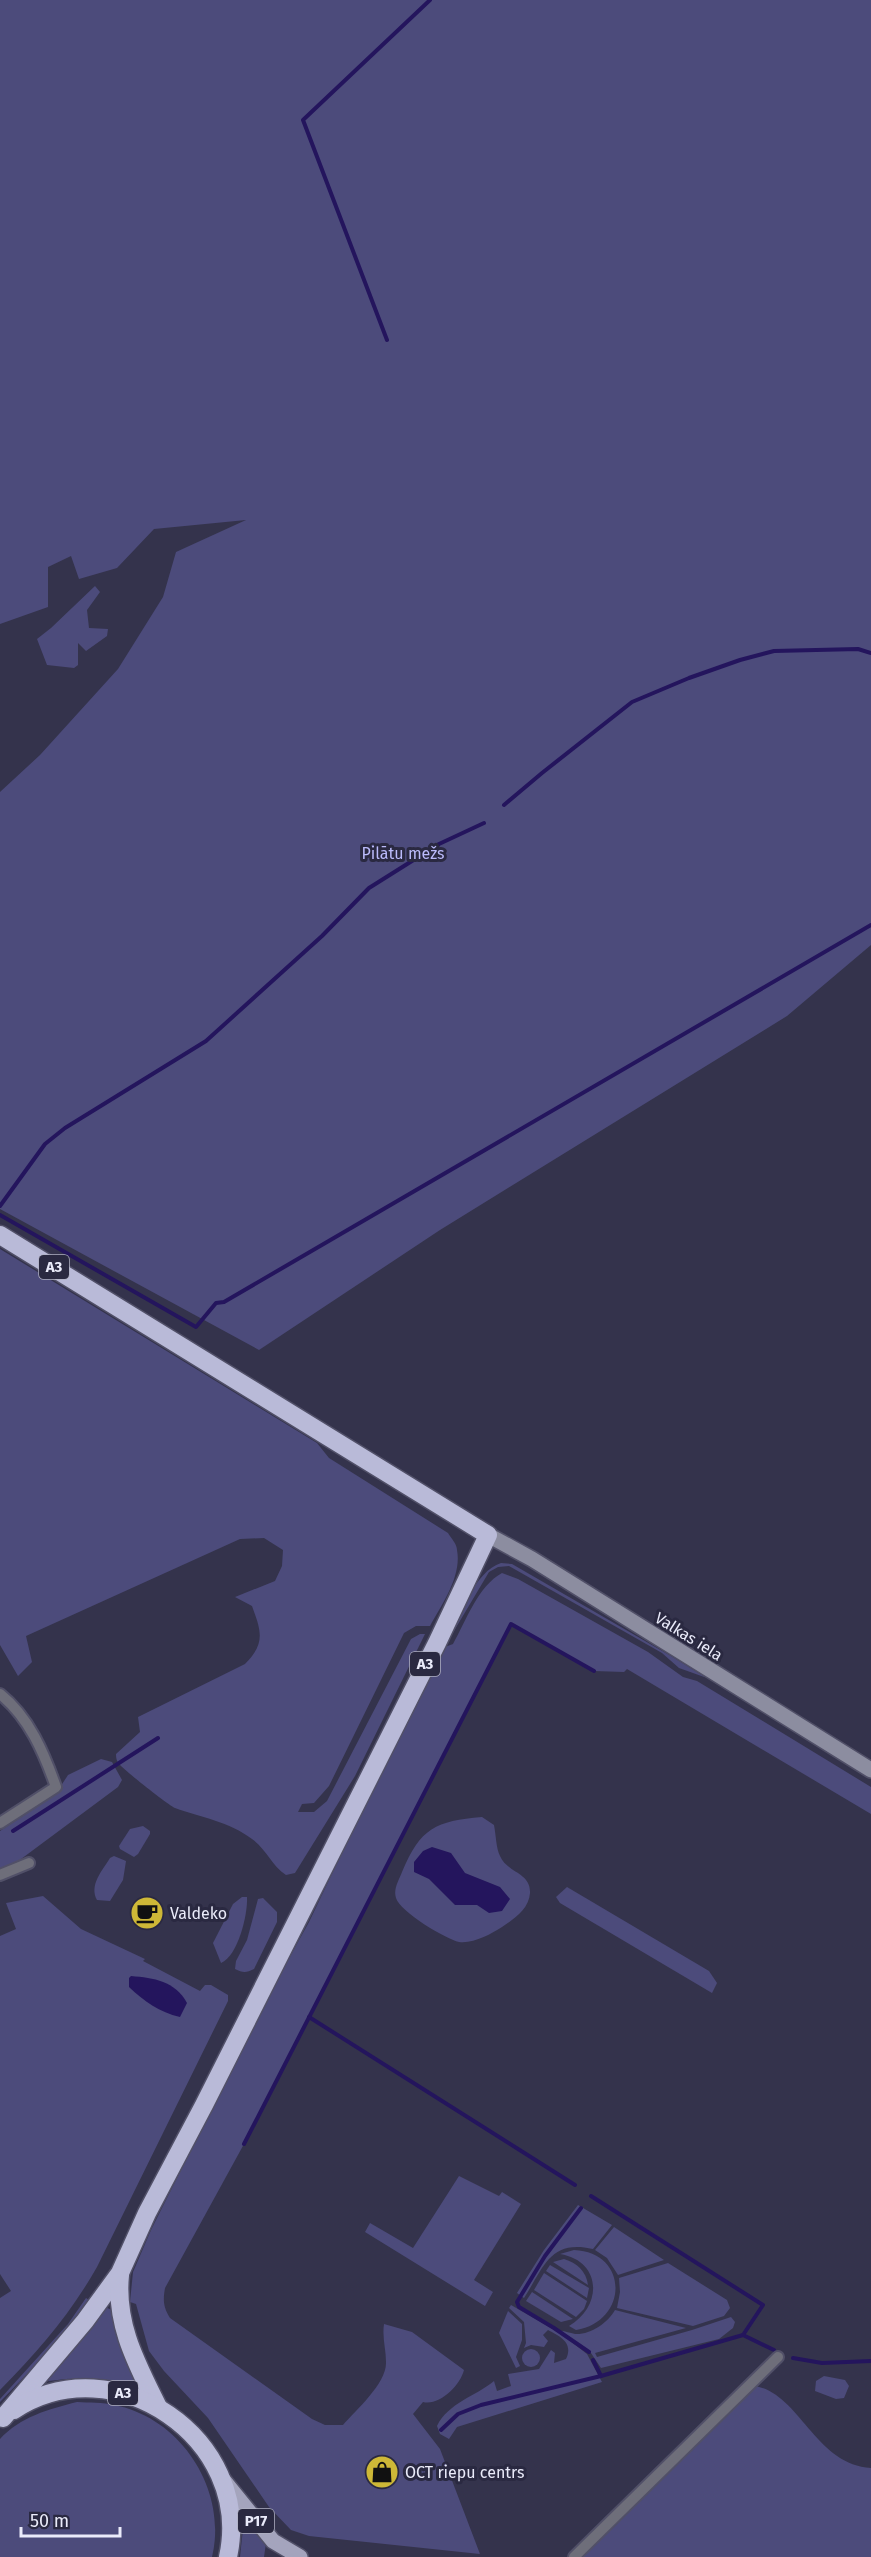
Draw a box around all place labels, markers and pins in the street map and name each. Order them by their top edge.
cafe icon: Valdeko [129,1895,165,1931]
place label: Valdeko [170,1904,227,1923]
shop icon: OCT riepu centrs [364,2454,400,2490]
place label: OCT riepu centrs [405,2463,524,2482]

